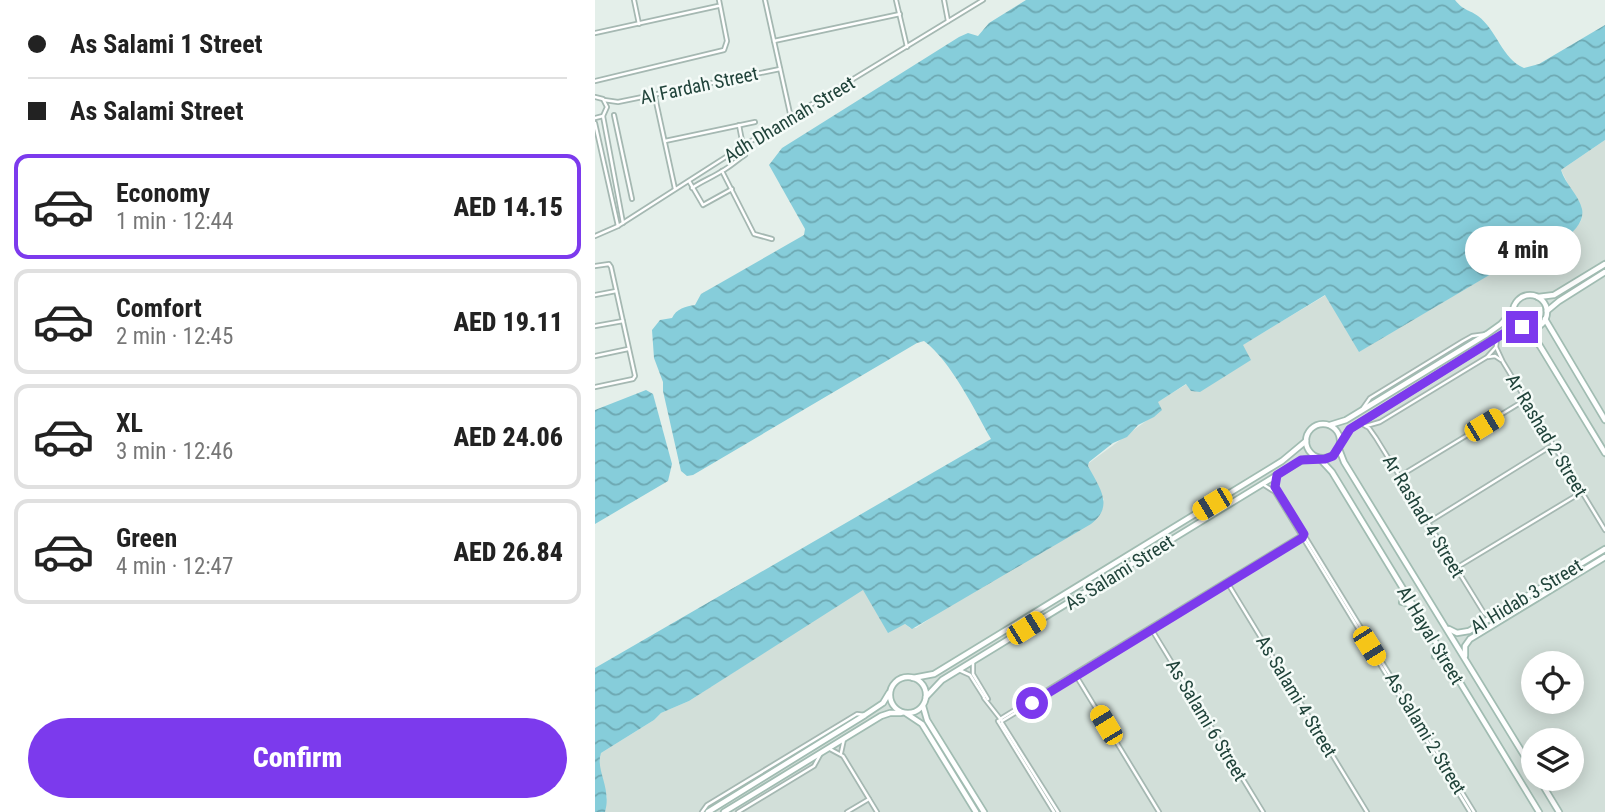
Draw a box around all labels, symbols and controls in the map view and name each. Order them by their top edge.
text: As Salami 1 Street [70,29,263,59]
street label: Al Fardah Street [638,62,760,109]
street label: Adh Dhannah Street [720,71,859,168]
text: As Salami Street [70,96,243,126]
icon: car [32,175,95,238]
text: Economy [116,178,210,208]
text: AED 14.15 [453,192,563,222]
text: 1 min · 12:44 [116,208,233,235]
callout: 4 min [1464,226,1580,274]
text: 4 min [1497,237,1549,264]
icon: car [32,290,95,353]
text: Comfort [116,293,202,323]
text: AED 19.11 [453,307,563,337]
route end [1506,311,1538,343]
text: 2 min · 12:45 [116,323,233,350]
street label: Ar Rashad 2 Street [1501,370,1592,501]
icon: car [32,405,95,468]
car [1461,405,1508,445]
text: XL [116,408,143,438]
text: AED 24.06 [453,422,563,452]
text: 3 min · 12:46 [116,438,233,465]
street label: Ar Rashad 4 Street [1378,451,1469,582]
car [1189,484,1236,524]
icon: car [32,520,95,583]
text: Green [116,523,177,553]
street label: As Salami Street [1061,530,1178,615]
text: AED 26.84 [453,537,563,567]
text: 4 min · 12:47 [116,553,233,580]
street label: Al Hidab 3 Street [1466,554,1586,639]
street label: Al Hayal Street [1392,582,1469,689]
car [1003,608,1050,648]
car [1349,623,1390,669]
street label: As Salami 4 Street [1251,631,1342,761]
map controls [1521,651,1584,791]
button: locate [1521,651,1584,714]
street label: As Salami 6 Street [1161,655,1252,785]
street label: As Salami 2 Street [1380,668,1471,798]
route start [1016,687,1048,719]
car [1087,702,1126,748]
button: Confirm [28,718,567,798]
button: layers [1521,728,1584,791]

